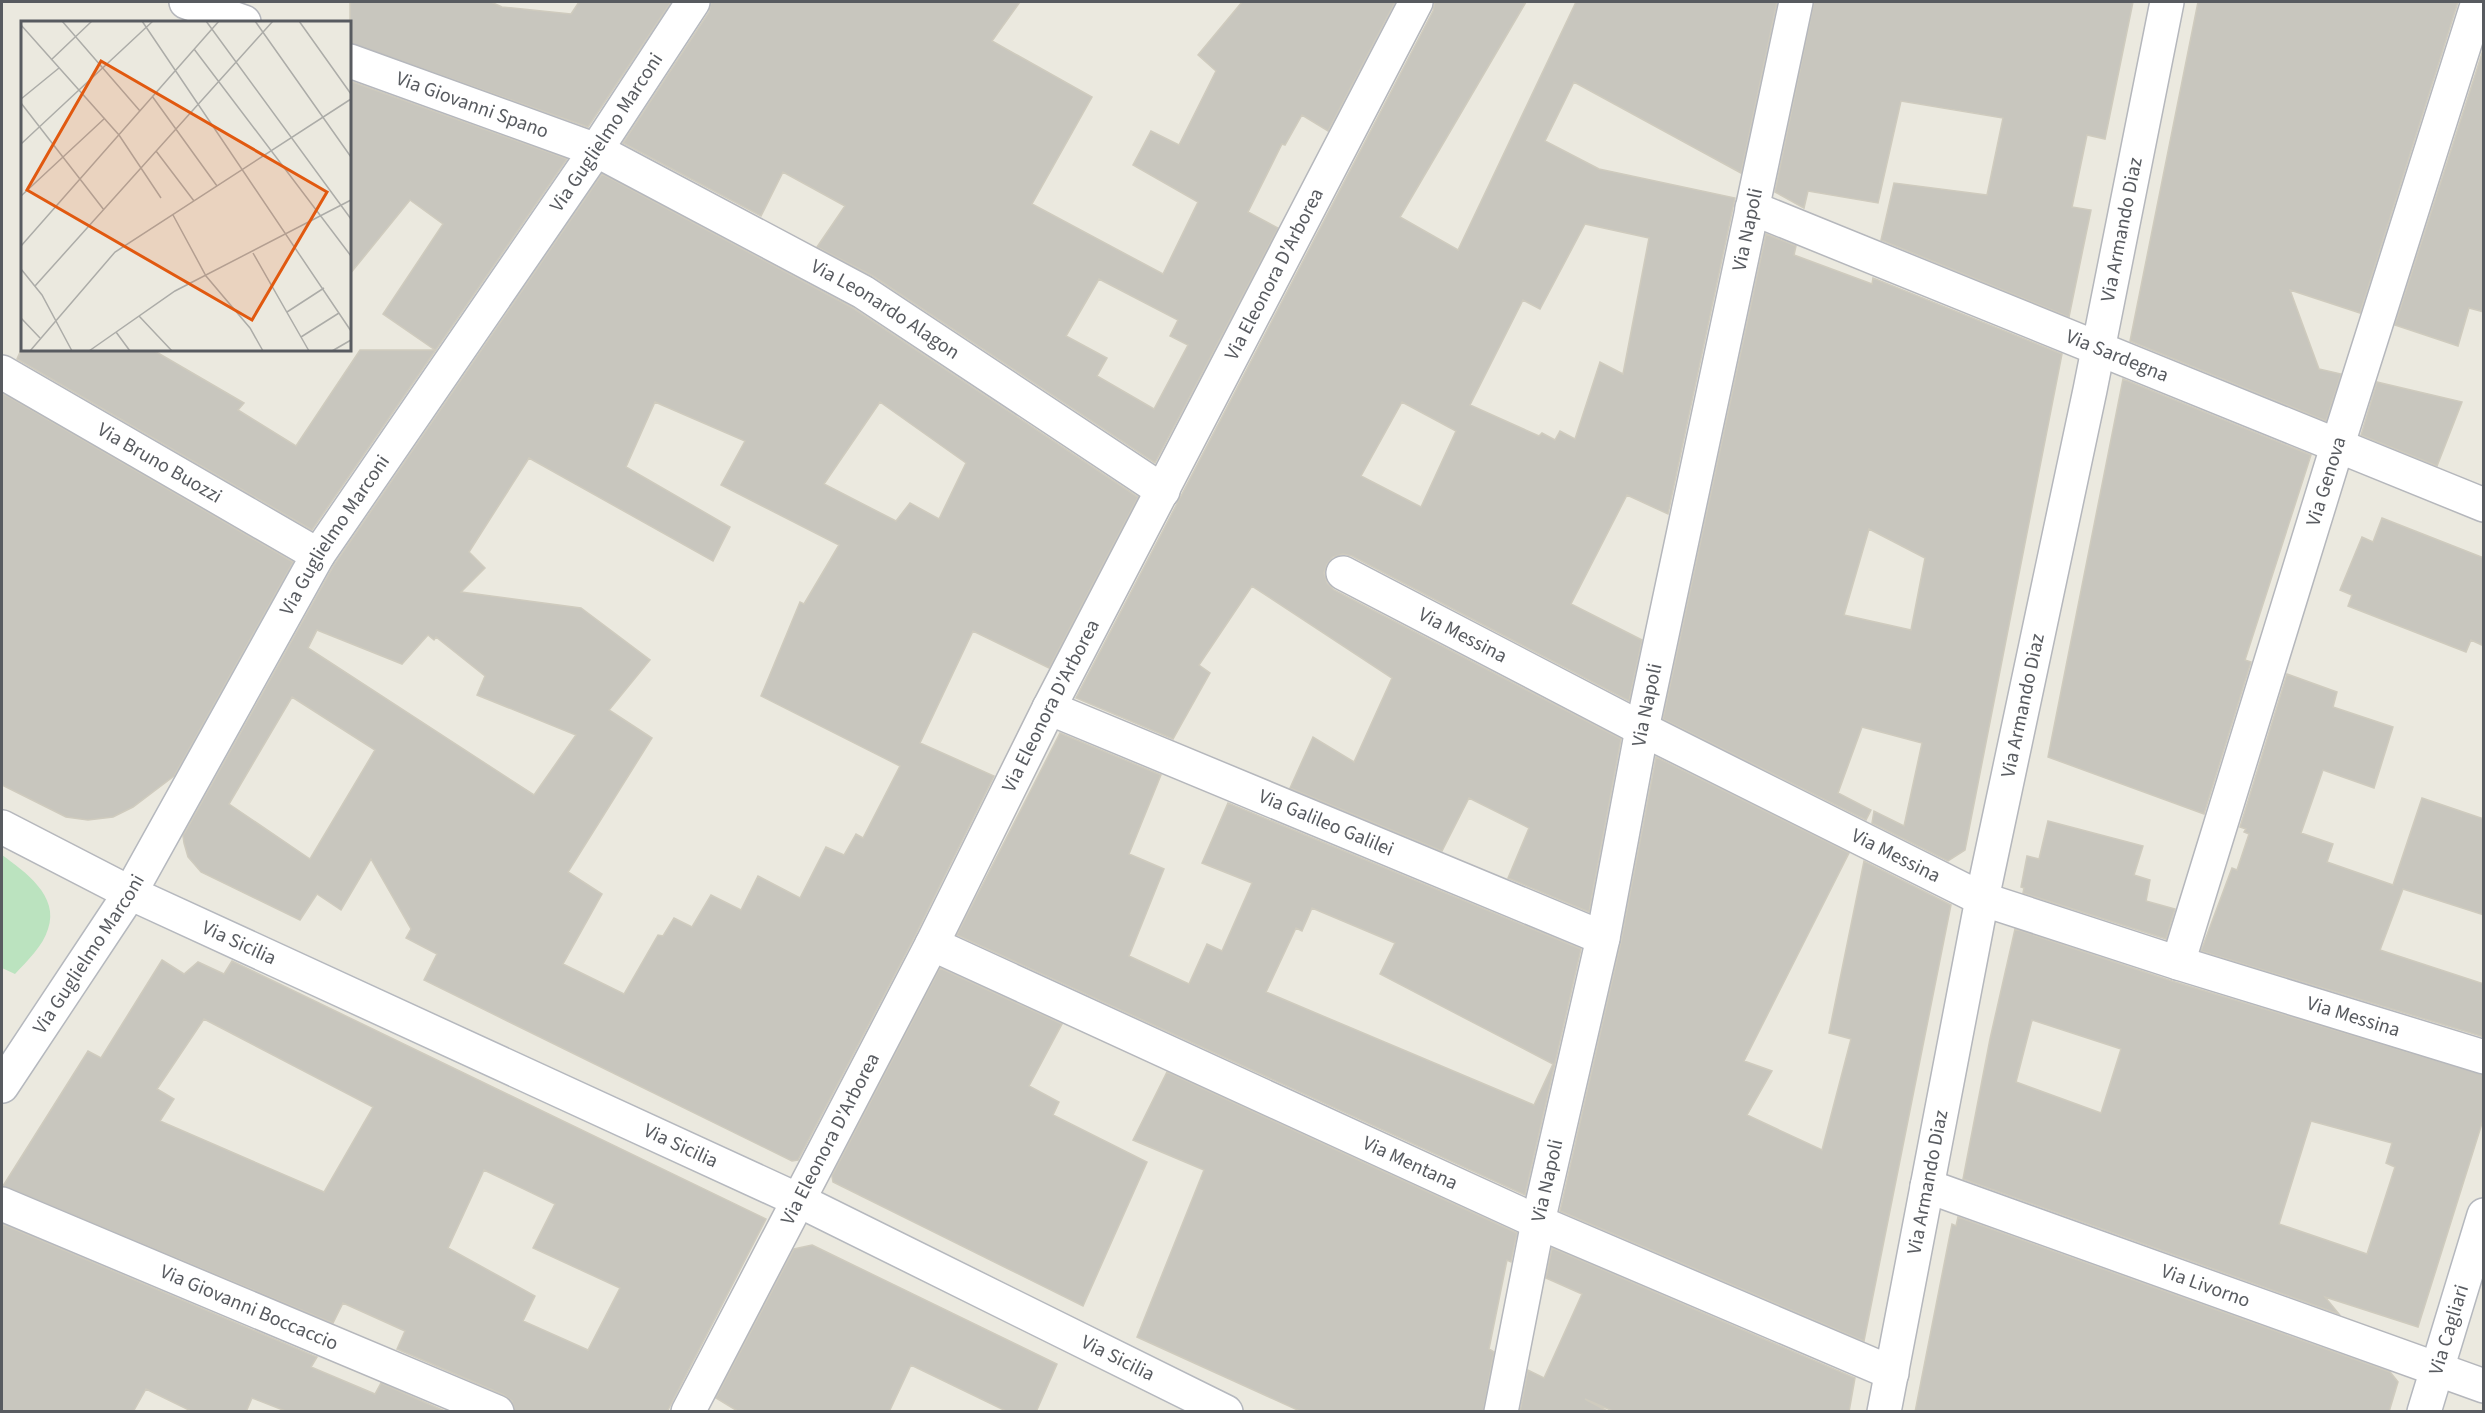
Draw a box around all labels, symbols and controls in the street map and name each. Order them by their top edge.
inset map [21,21,351,351]
street label: Via Guglielmo Marconi [543,47,670,218]
street label: Via Giovanni Spano [392,65,553,146]
street label: Via Armando Diaz [2094,155,2150,304]
street label: Via Eleonora D'Arborea [1218,183,1331,365]
street label: Via Napoli [1725,185,1770,274]
street label: Via Leonardo Alagon [806,253,965,366]
street label: Via Sardegna [2061,323,2173,390]
street label: Via Bruno Buozzi [92,416,227,510]
street label: Via Genova [2299,433,2353,530]
street label: Via Guglielmo Marconi [273,449,397,621]
street label: Via Messina [1413,601,1512,670]
street label: Via Eleonora D'Arborea [995,615,1107,797]
street label: Via Armando Diaz [1994,631,2052,780]
street label: Via Napoli [1625,661,1670,749]
street label: Via Galileo Galilei [1254,782,1398,864]
street label: Via Messina [1846,822,1945,890]
street label: Via Guglielmo Marconi [26,869,152,1040]
street label: Via Sicilia [197,914,281,972]
street label: Via Messina [2303,989,2404,1044]
street label: Via Eleonora D'Arborea [774,1048,887,1230]
street label: Via Armando Diaz [1900,1108,1955,1257]
street label: Via Sicilia [639,1117,722,1175]
street label: Via Mentana [1358,1129,1462,1197]
street label: Via Napoli [1524,1136,1571,1225]
street label: Via Livorno [2157,1257,2254,1315]
street label: Via Giovanni Boccaccio [156,1258,343,1358]
street label: Via Cagliari [2422,1281,2476,1378]
street label: Via Sicilia [1076,1328,1159,1388]

